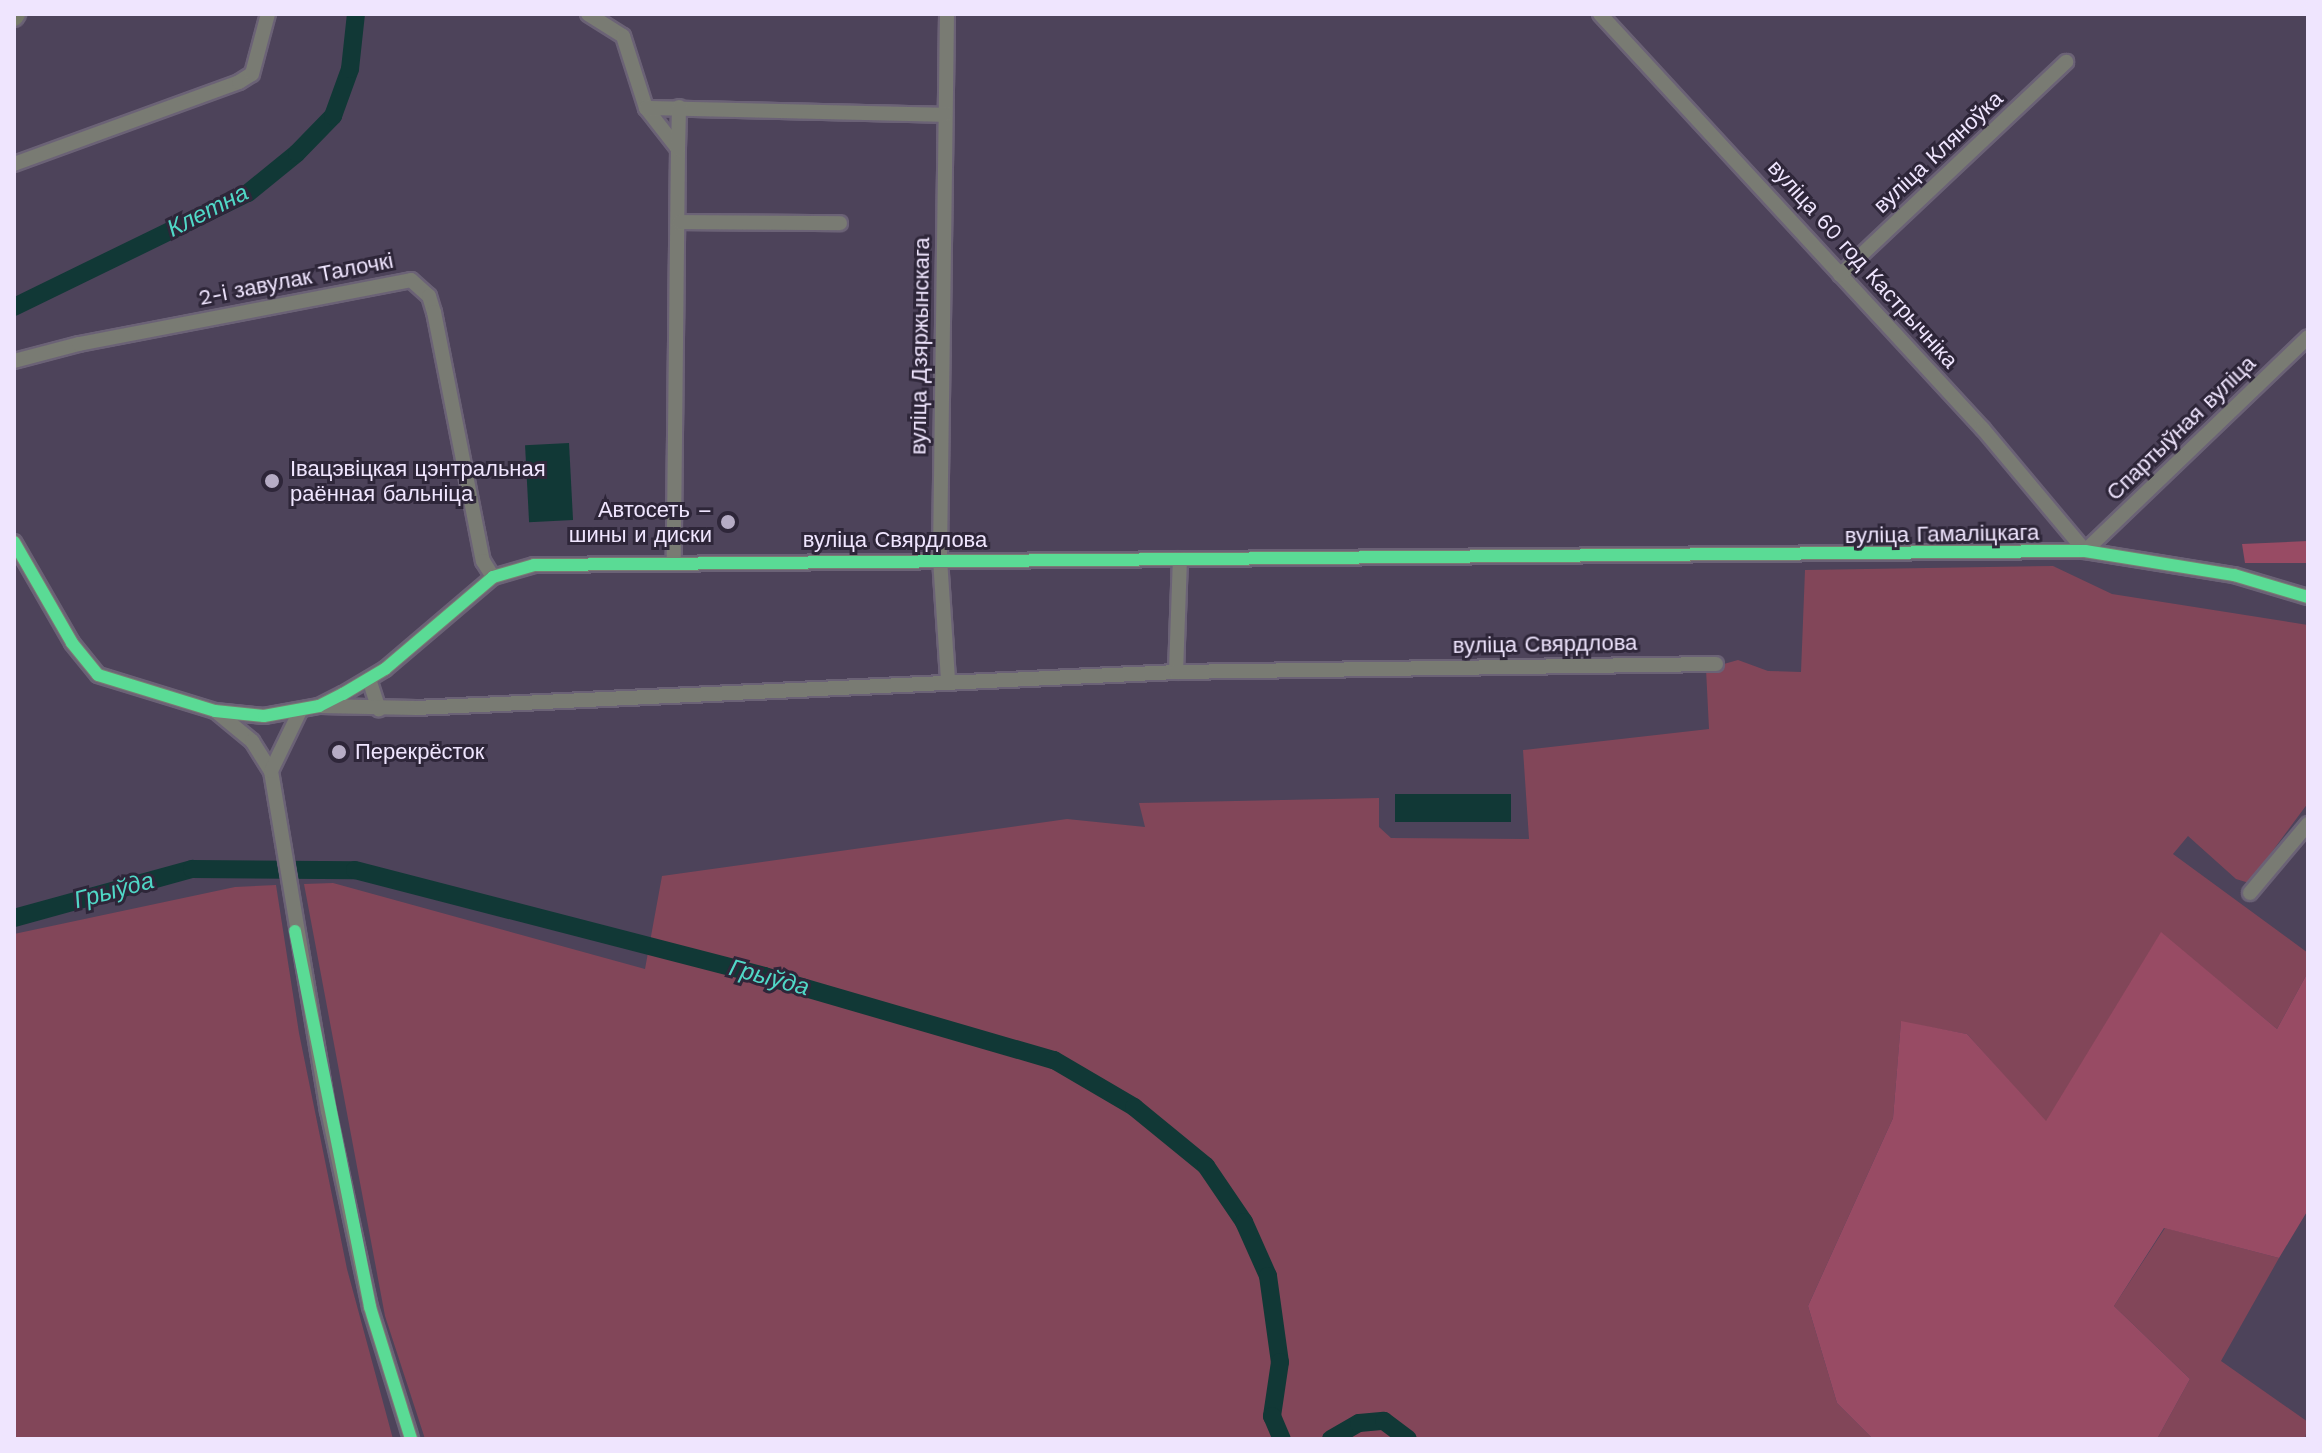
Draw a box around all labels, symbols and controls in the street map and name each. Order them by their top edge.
street label: вуліца Кляноўка [1868,85,2008,219]
street label: вуліца 60 год Кастрычніка [1763,154,1963,374]
water label: Клетна [163,178,253,244]
street label: вуліца Дзяржынскага [905,237,935,455]
street label: 2-і завулак Талочкі [196,247,396,311]
street label: Спартыўная вуліца [2101,350,2261,506]
place label: Івацэвіцкая цэнтральная раённая бальніца [290,455,546,506]
marker: Івацэвіцкая цэнтральная раённая бальніца [261,470,283,492]
place label: Автосеть – шины и диски [569,496,712,548]
marker: Автосеть – шины и диски [719,513,737,531]
street label: вуліца Гамаліцкага [1845,519,2039,549]
street label: вуліца Свярдлова [803,527,987,553]
street label: вуліца Свярдлова [1452,629,1638,659]
place label: Перекрёсток [355,739,484,765]
marker: Перекрёсток [330,743,348,761]
water label: Грыўда [71,867,157,915]
water label: Грыўда [726,954,812,1002]

